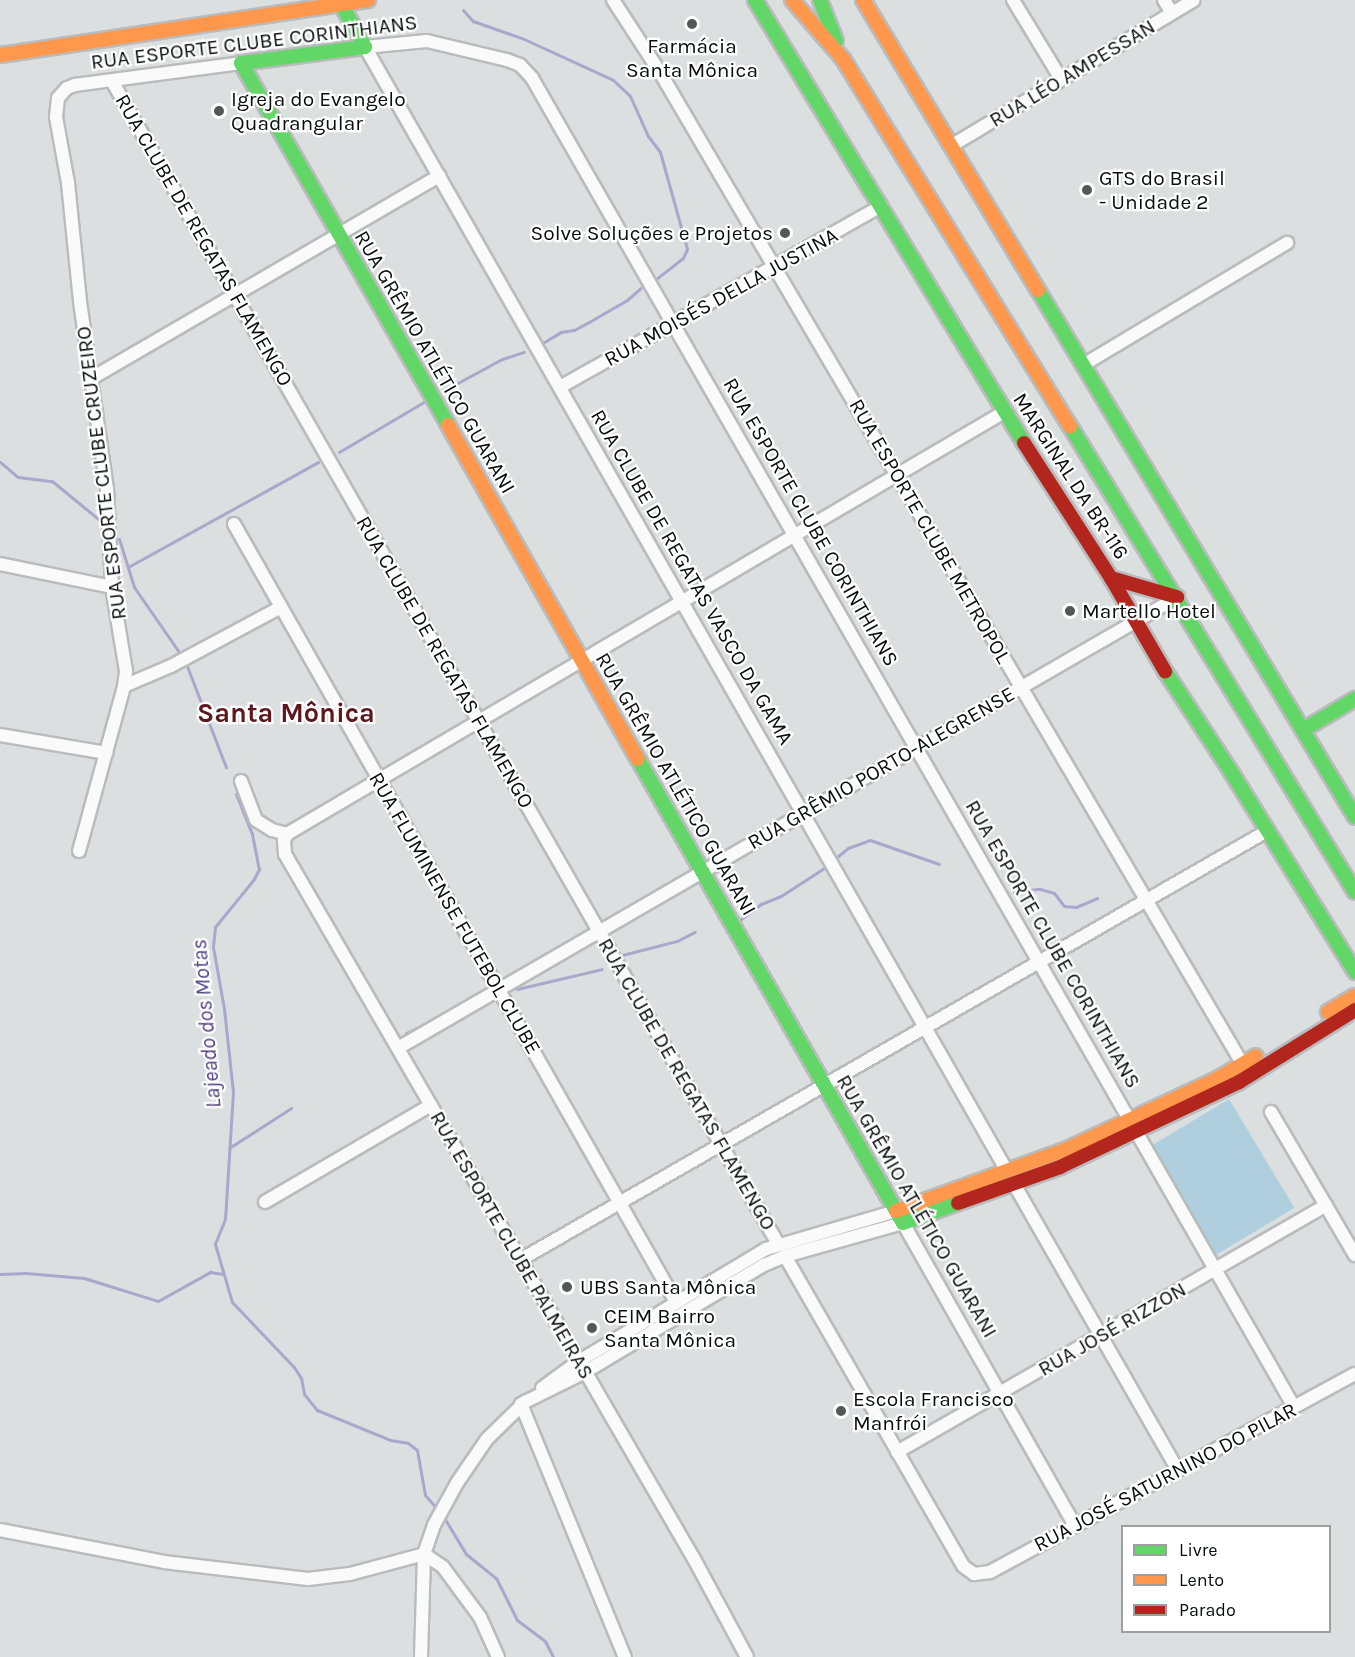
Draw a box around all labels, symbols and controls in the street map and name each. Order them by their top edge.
street label: RUA ESPORTE CLUBE CORINTHIANS [89,9,419,75]
street label: RUA LÉO AMPESSAN [985,14,1159,132]
marker: Farmácia Santa Mônica [685,17,699,31]
place label: Farmácia Santa Mônica [626,33,758,83]
place label: Igreja do Evangelo Quadrangular [231,86,406,136]
street label: RUA CLUBE DE REGATAS FLAMENGO [110,89,298,391]
marker: Igreja do Evangelo Quadrangular [212,104,226,118]
place label: GTS do Brasil - Unidade 2 [1099,165,1225,215]
marker: GTS do Brasil - Unidade 2 [1080,183,1094,197]
place label: Solve Soluções e Projetos [531,220,773,246]
street label: RUA MOISÉS DELLA JUSTINA [600,222,842,372]
street label: RUA GRÊMIO ATLÉTICO GUARANI [349,226,521,498]
marker: Solve Soluções e Projetos [778,226,792,240]
street label: RUA ESPORTE CLUBE CRUZEIRO [70,325,132,621]
street label: RUA ESPORTE CLUBE CORINTHIANS [718,373,904,671]
street label: MARGINAL DA BR-116 [1008,388,1134,564]
street label: RUA ESPORTE CLUBE METROPOL [844,394,1016,668]
street label: RUA CLUBE DE REGATAS VASCO DA GAMA [585,405,799,749]
street label: RUA CLUBE DE REGATAS FLAMENGO [351,511,539,813]
place label: Martello Hotel [1082,598,1216,624]
marker: Martello Hotel [1063,604,1077,618]
street label: RUA GRÊMIO ATLÉTICO GUARANI [590,648,762,920]
street label: RUA GRÊMIO PORTO-ALEGRENSE [743,681,1019,855]
district label: Santa Mônica [197,698,375,730]
street label: RUA FLUMINENSE FUTEBOL CLUBE [364,767,546,1059]
street label: RUA ESPORTE CLUBE CORINTHIANS [960,795,1146,1093]
street label: RUA CLUBE DE REGATAS FLAMENGO [593,933,781,1235]
water label: Lajeado dos Motas [186,939,228,1109]
street label: RUA GRÊMIO ATLÉTICO GUARANI [831,1070,1003,1342]
street label: RUA ESPORTE CLUBE PALMEIRAS [425,1106,599,1384]
place label: UBS Santa Mônica [580,1274,756,1300]
street label: RUA JOSÉ RIZZON [1034,1276,1190,1382]
marker: UBS Santa Mônica [558,1278,576,1296]
place label: CEIM Bairro Santa Mônica [604,1303,736,1353]
marker: CEIM Bairro Santa Mônica [585,1321,599,1335]
place label: Escola Francisco Manfrói [853,1386,1014,1436]
street label: RUA JOSÉ SATURNINO DO PILAR [1029,1397,1301,1557]
marker: Escola Francisco Manfrói [834,1404,848,1418]
legend [1121,1525,1331,1633]
text: Livre [1179,1539,1218,1561]
text: Lento [1179,1569,1224,1591]
text: Parado [1179,1599,1236,1621]

